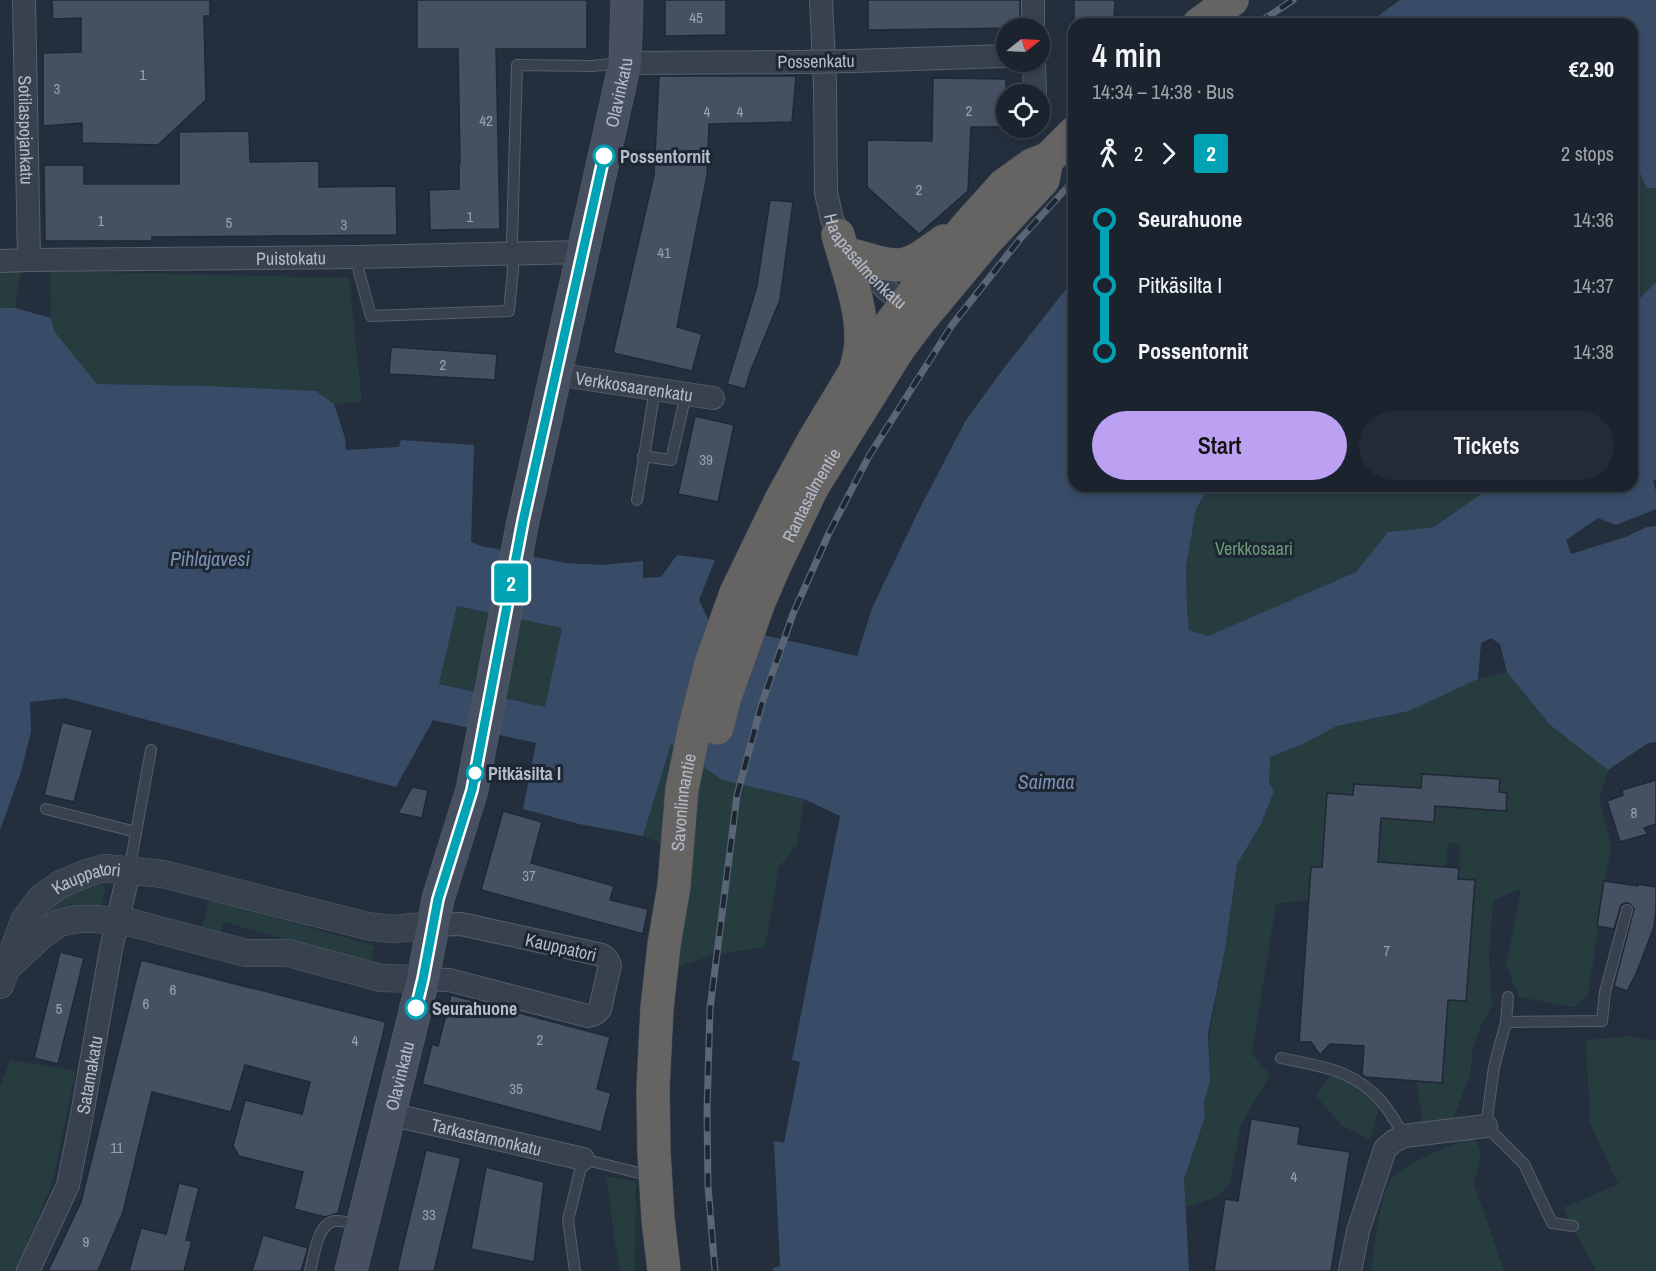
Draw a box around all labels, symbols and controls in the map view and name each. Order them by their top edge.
house number: 45 [689,7,703,28]
north arrow [996,18,1050,72]
map controls [996,18,1050,138]
text: 4 min [1092,33,1162,77]
street label: Possenkatu [777,48,855,74]
text: €2.90 [1569,54,1614,84]
street label: Olavinkatu [599,58,638,130]
house number: 1 [140,64,147,85]
street label: Sotilaspojankatu [13,75,40,185]
house number: 3 [54,78,61,99]
text: 14:34 – 14:38 · Bus [1092,78,1234,105]
button: locate [996,84,1050,138]
house number: 2 [966,100,973,121]
house number: 4 [704,101,711,122]
house number: 4 [737,101,744,122]
house number: 42 [479,110,493,131]
icon: walk [1092,137,1125,170]
icon: forward [1152,137,1185,170]
text: 2 [1206,139,1216,168]
text: 2 [1134,140,1143,167]
text: 2 stops [1561,140,1614,167]
place label: Possentornit [620,144,710,169]
marker: Possentornit [593,145,615,167]
house number: 2 [916,179,923,200]
text: Seurahuone [1138,204,1242,234]
house number: 1 [467,206,474,227]
text: 14:36 [1573,206,1614,233]
house number: 1 [98,210,105,231]
street label: Haapasalmenkatu [819,211,913,314]
house number: 5 [226,212,233,233]
house number: 3 [341,214,348,235]
house number: 41 [657,242,671,263]
street label: Puistokatu [256,245,326,270]
text: Pitkäsilta I [1138,270,1222,300]
text: 14:37 [1573,272,1614,299]
text: Possentornit [1138,336,1248,366]
text: 14:38 [1573,338,1614,365]
house number: 2 [440,354,447,375]
street label: Verkkosaarenkatu [574,365,694,407]
button: Start [1092,411,1347,480]
button: Tickets [1359,411,1614,480]
street label: Rantasalmentie [775,443,846,546]
house number: 39 [699,449,713,470]
park label: Verkkosaari [1215,536,1293,561]
water label: Pihlajavesi [170,545,251,572]
line badge: 2 [492,564,530,602]
text: 2 [506,569,516,598]
street label: Savonlinnantie [664,751,702,852]
place label: Pitkäsilta I [488,761,561,786]
marker: Pitkäsilta I [466,764,484,782]
water label: Saimaa [1018,768,1074,795]
house number: 8 [1631,802,1638,823]
street label: Kauppatori [46,855,122,900]
house number: 37 [522,865,536,886]
street label: Kauppatori [523,927,599,967]
house number: 7 [1384,940,1391,961]
house number: 6 [170,979,177,1000]
house number: 6 [143,993,150,1014]
place label: Seurahuone [432,996,517,1021]
marker: Seurahuone [405,997,427,1019]
house number: 5 [56,998,63,1019]
house number: 2 [537,1029,544,1050]
house number: 4 [352,1030,359,1051]
street label: Satamakatu [70,1034,108,1116]
street label: Olavinkatu [379,1039,420,1113]
house number: 35 [509,1078,523,1099]
street label: Tarkastamonkatu [429,1111,544,1161]
house number: 11 [111,1137,124,1158]
house number: 4 [1291,1166,1298,1187]
house number: 33 [422,1204,436,1225]
house number: 9 [83,1231,90,1252]

